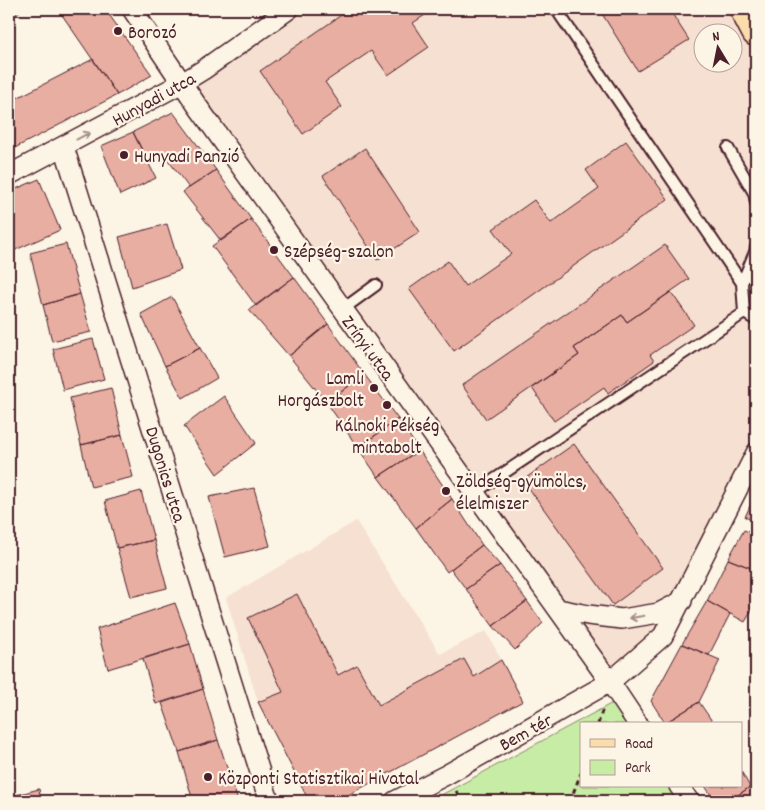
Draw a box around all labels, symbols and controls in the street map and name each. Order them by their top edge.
place label: Borozó [128,21,177,48]
north arrow [692,22,742,72]
marker: Borozó [112,25,124,37]
text: N [711,27,721,48]
street label: Hunyadi utca [108,66,202,135]
one-way arrow [75,131,90,140]
place label: Hunyadi Panzió [134,145,240,172]
marker: Hunyadi Panzió [118,149,130,161]
place label: Szépség-szalon [284,240,393,267]
marker: Szépség-szalon [268,244,280,256]
street label: Zrínyi utca [333,311,400,388]
place label: Lamli Horgászbolt [278,367,365,416]
marker: Lamli Horgászbolt [368,382,380,394]
marker: Kálnoki Pékség mintabolt [381,399,393,411]
place label: Kálnoki Pékség mintabolt [335,414,439,463]
street label: Dugonics utca [136,424,191,527]
place label: Zöldség-gyümölcs, élelmiszer [456,470,587,519]
marker: Zöldség-gyümölcs, élelmiszer [440,485,452,497]
one-way arrow [629,612,645,622]
street label: Bem tér [495,708,558,760]
legend [580,722,742,788]
text: Road [625,734,653,756]
text: Park [625,758,651,780]
place label: Központi Statisztikai Hivatal [218,767,419,794]
marker: Központi Statisztikai Hivatal [202,771,214,783]

